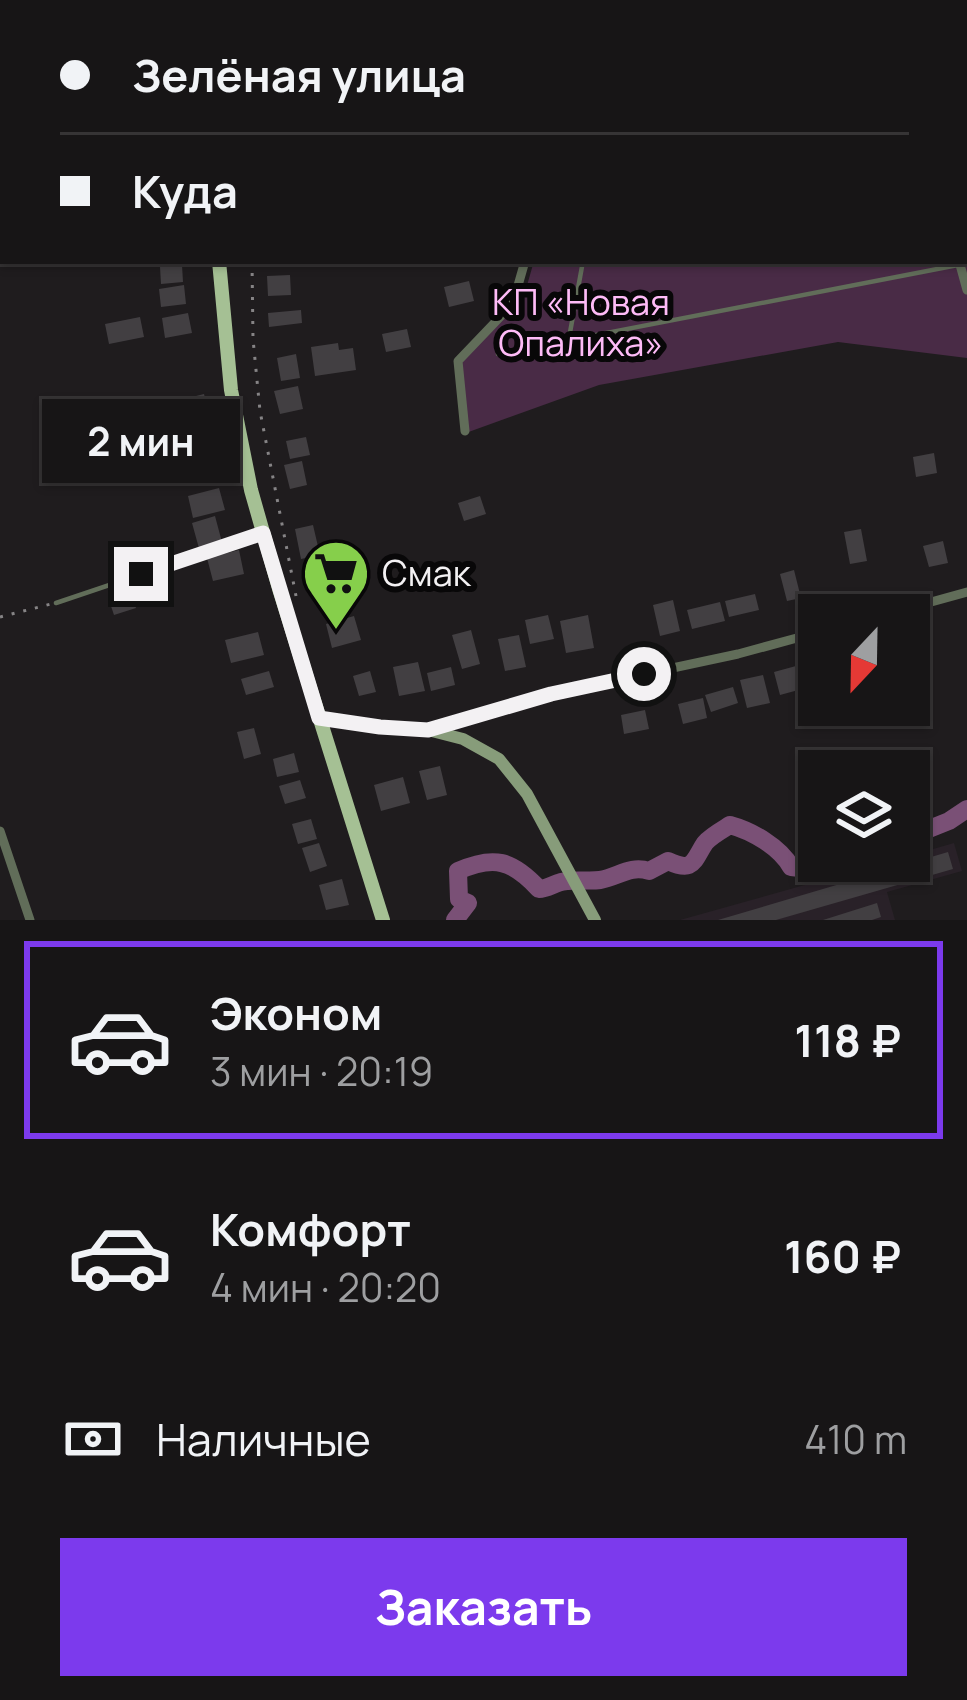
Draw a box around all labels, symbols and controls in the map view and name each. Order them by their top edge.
text: Зелёная улица [132,44,466,106]
text: Куда [132,160,238,222]
park label: КП «Новая Опалиха» [492,277,670,367]
callout: 2 мин [42,400,240,484]
text: 2 мин [87,414,195,468]
supermarket icon: Смак [301,538,371,632]
route end [114,547,168,601]
place label: Смак [382,548,472,597]
north arrow [798,594,930,726]
map controls [798,594,930,882]
route start [617,647,671,701]
button: layers [798,750,930,882]
text: Эконом [210,982,382,1044]
icon: car [66,986,174,1094]
text: 118 ₽ [794,1009,901,1071]
text: 3 мин · 20:19 [210,1044,433,1098]
text: Комфорт [210,1198,411,1260]
icon: car [66,1202,174,1310]
text: 160 ₽ [784,1225,901,1287]
text: 4 мин · 20:20 [210,1260,441,1314]
icon: cash [60,1406,126,1472]
text: Наличные [156,1408,371,1470]
text: 410 m [804,1412,907,1466]
button: Заказать [60,1538,907,1676]

